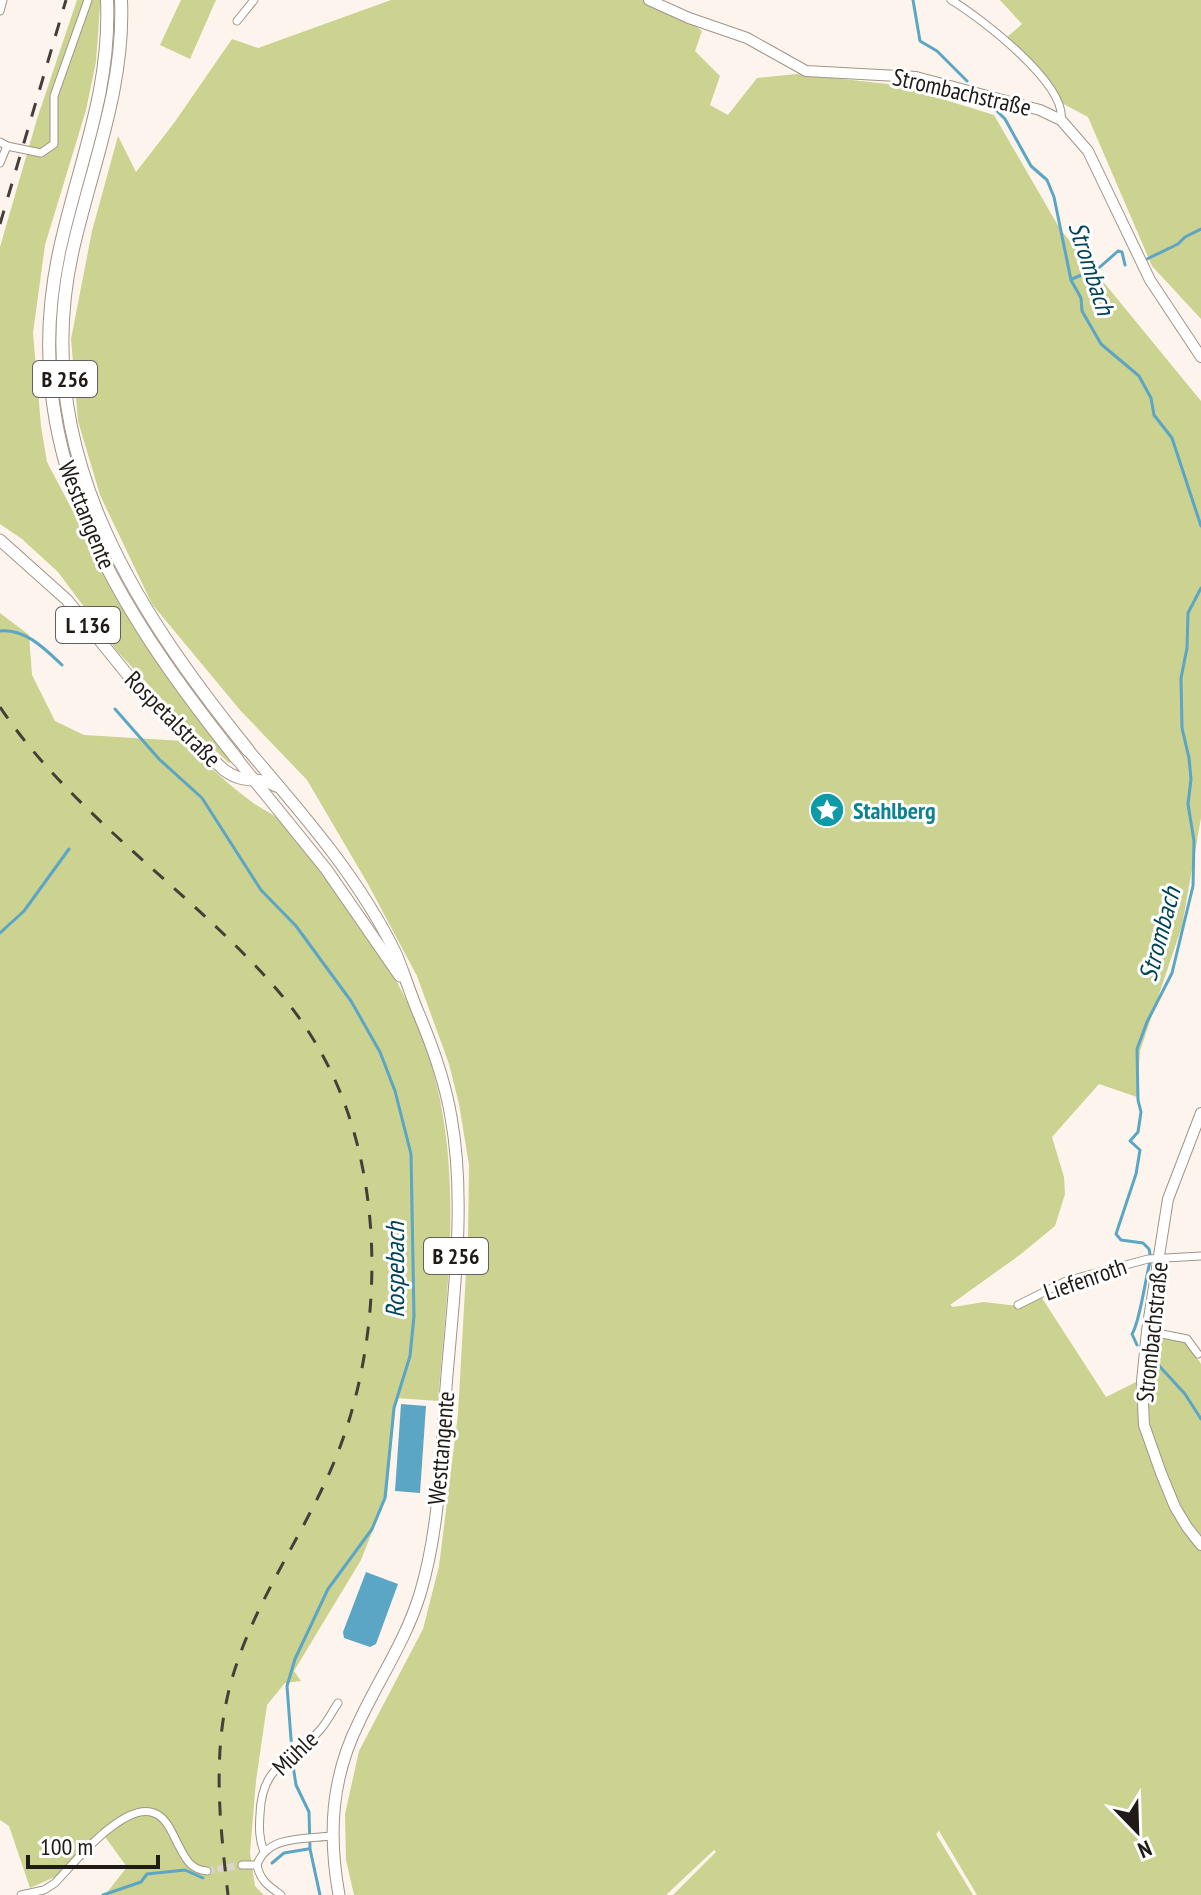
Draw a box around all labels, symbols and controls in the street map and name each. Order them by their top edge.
street label: Strombachstraße [890,61,1034,123]
water label: Strombach [1061,217,1123,320]
road number: B 256 [33,361,97,397]
street label: Westtangente [51,456,123,574]
road number: L 136 [56,607,120,643]
street label: Rospetalstraße [118,664,228,774]
place icon: Stahlberg [808,791,846,829]
place label: Stahlberg [853,795,936,826]
water label: Strombach [1131,882,1188,985]
water label: Rospebach [378,1220,411,1318]
road number: B 256 [424,1238,488,1274]
street label: Liefenroth [1039,1250,1131,1308]
street label: Strombachstraße [1129,1260,1175,1404]
street label: Westtangente [421,1390,461,1506]
street label: Mühle [266,1724,324,1782]
north arrow [1097,1791,1177,1871]
scale bar [28,1819,158,1869]
text: 100 m [40,1831,93,1862]
text: N [1134,1834,1156,1865]

